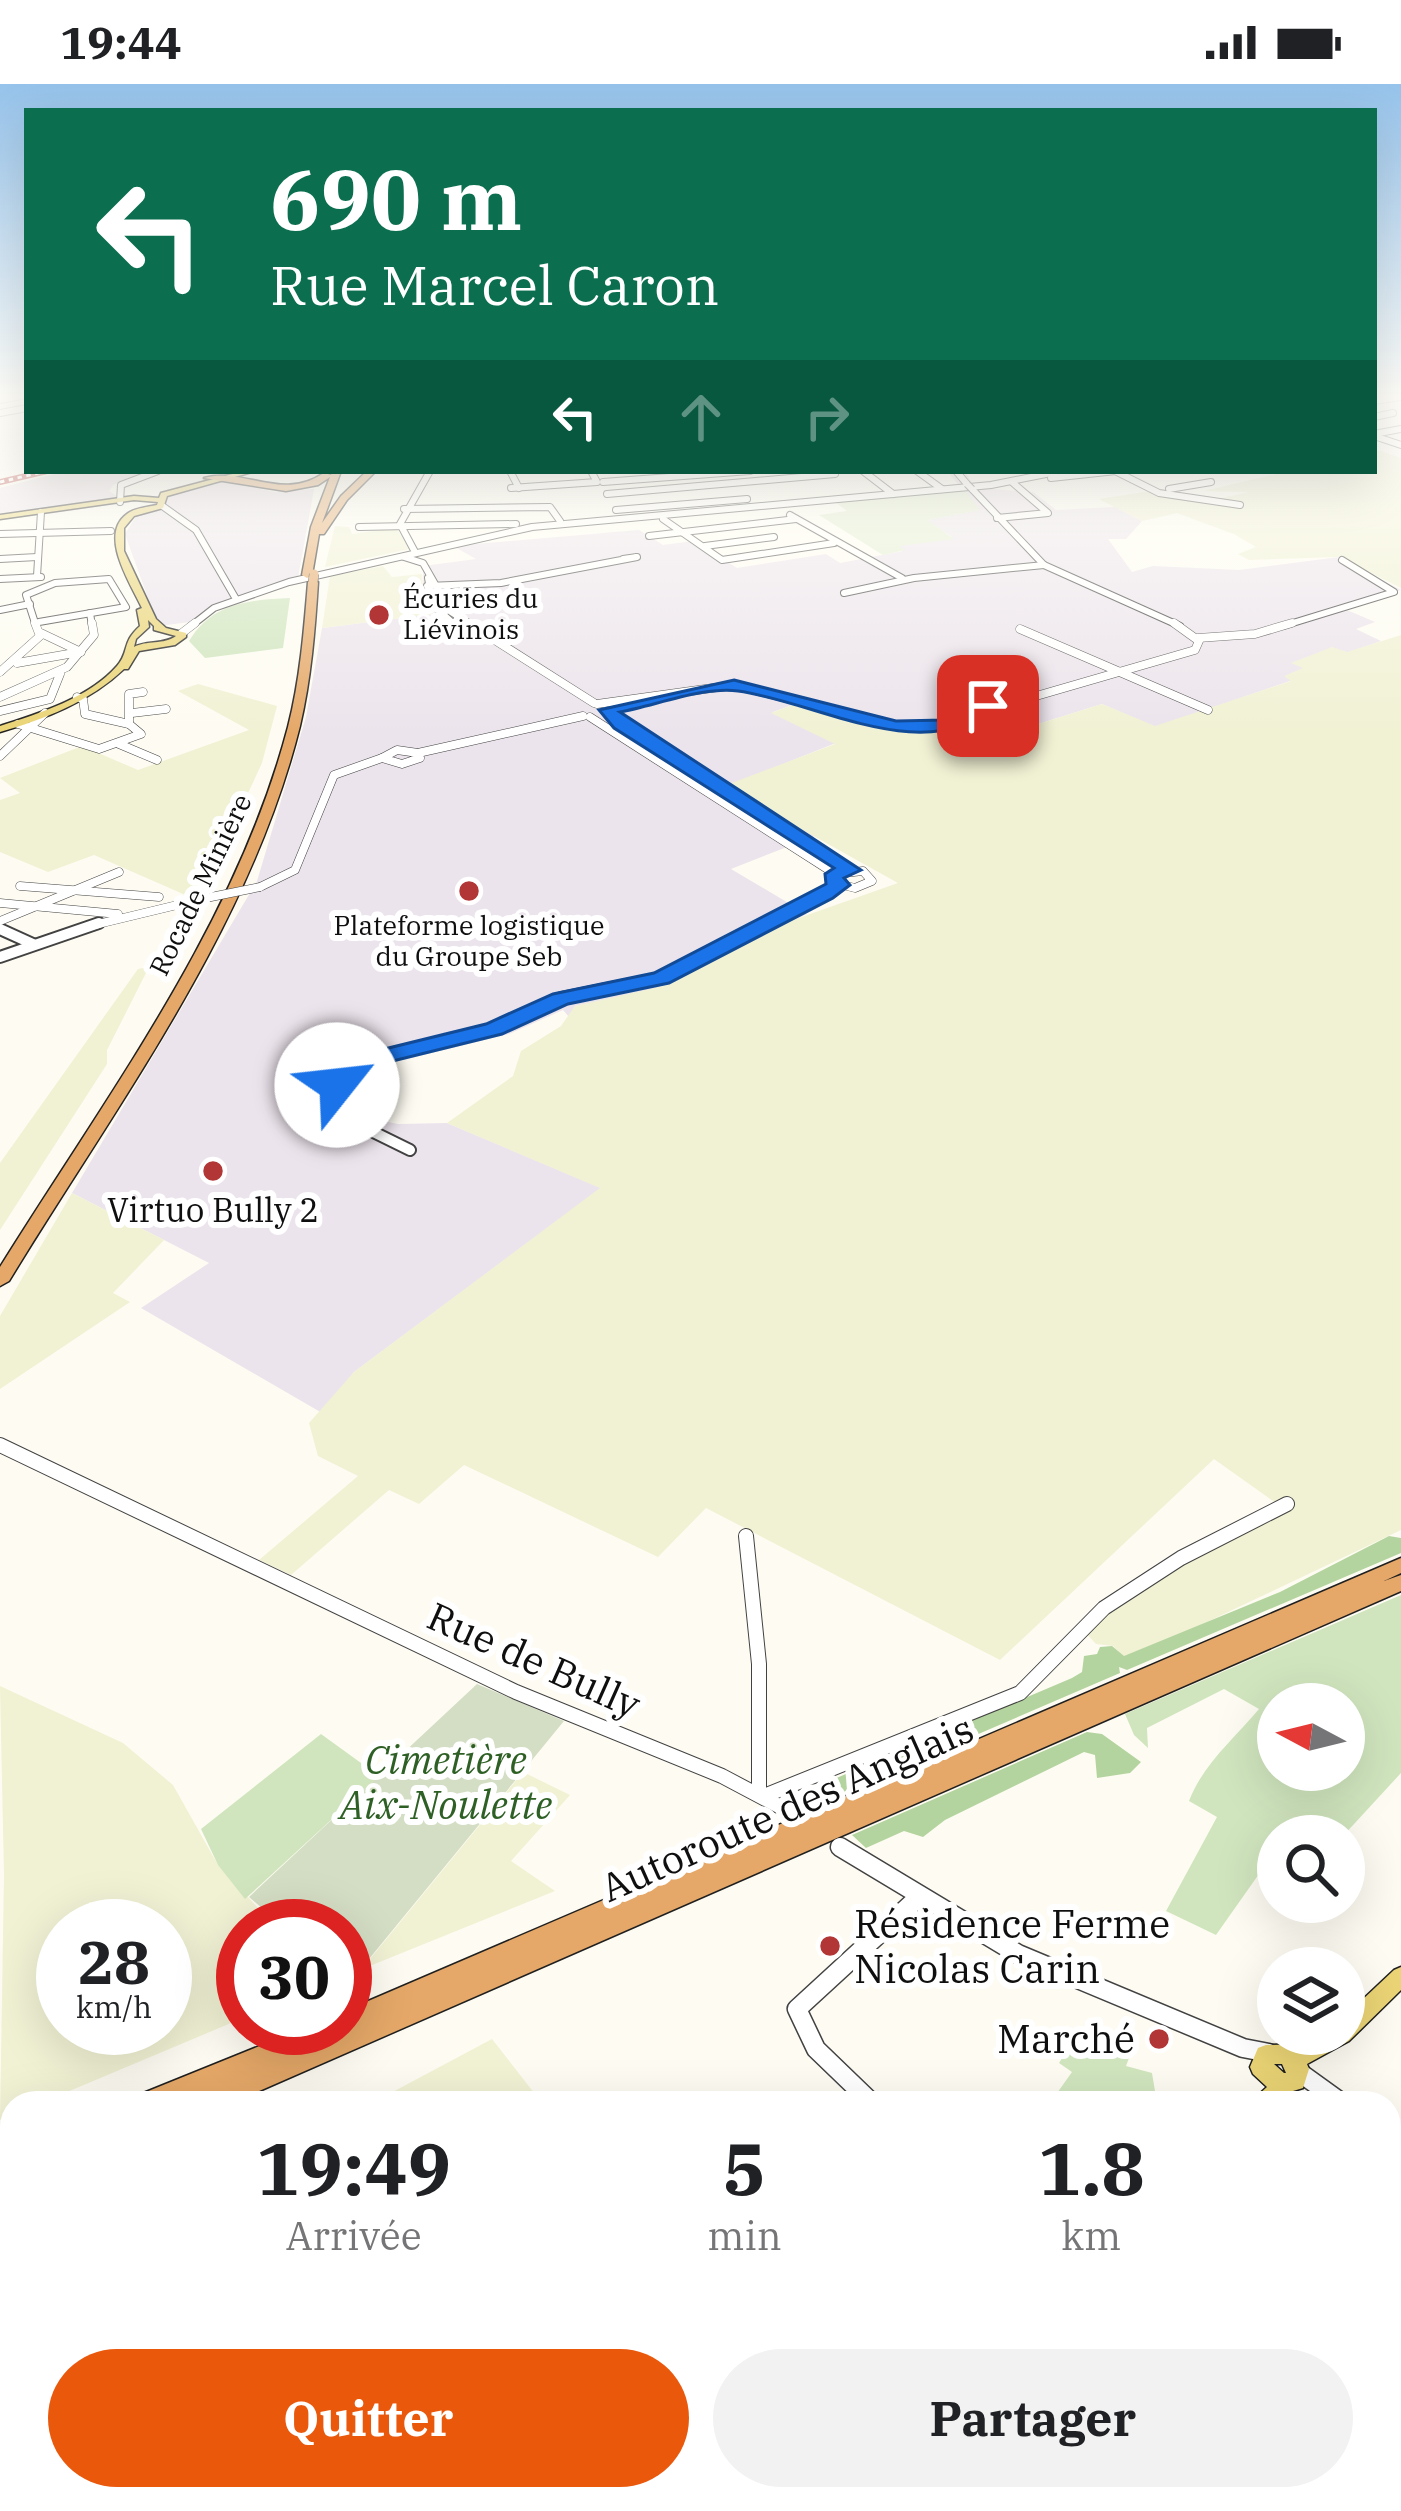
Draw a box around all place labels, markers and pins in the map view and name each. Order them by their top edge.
place label: Écuries du Liévinois [403,580,538,646]
marker: Écuries du Liévinois [366,602,392,628]
pin [937,655,1039,757]
marker: Plateforme logistique du Groupe Seb [456,878,482,904]
place label: Plateforme logistique du Groupe Seb [333,907,605,973]
marker: Virtuo Bully 2 [200,1158,226,1184]
place label: Virtuo Bully 2 [107,1188,319,1231]
place label: Résidence Ferme Nicolas Carin [854,1898,1170,1994]
marker: Résidence Ferme Nicolas Carin [817,1933,843,1959]
place label: Marché [997,2013,1135,2064]
marker: Marché [1146,2026,1172,2052]

